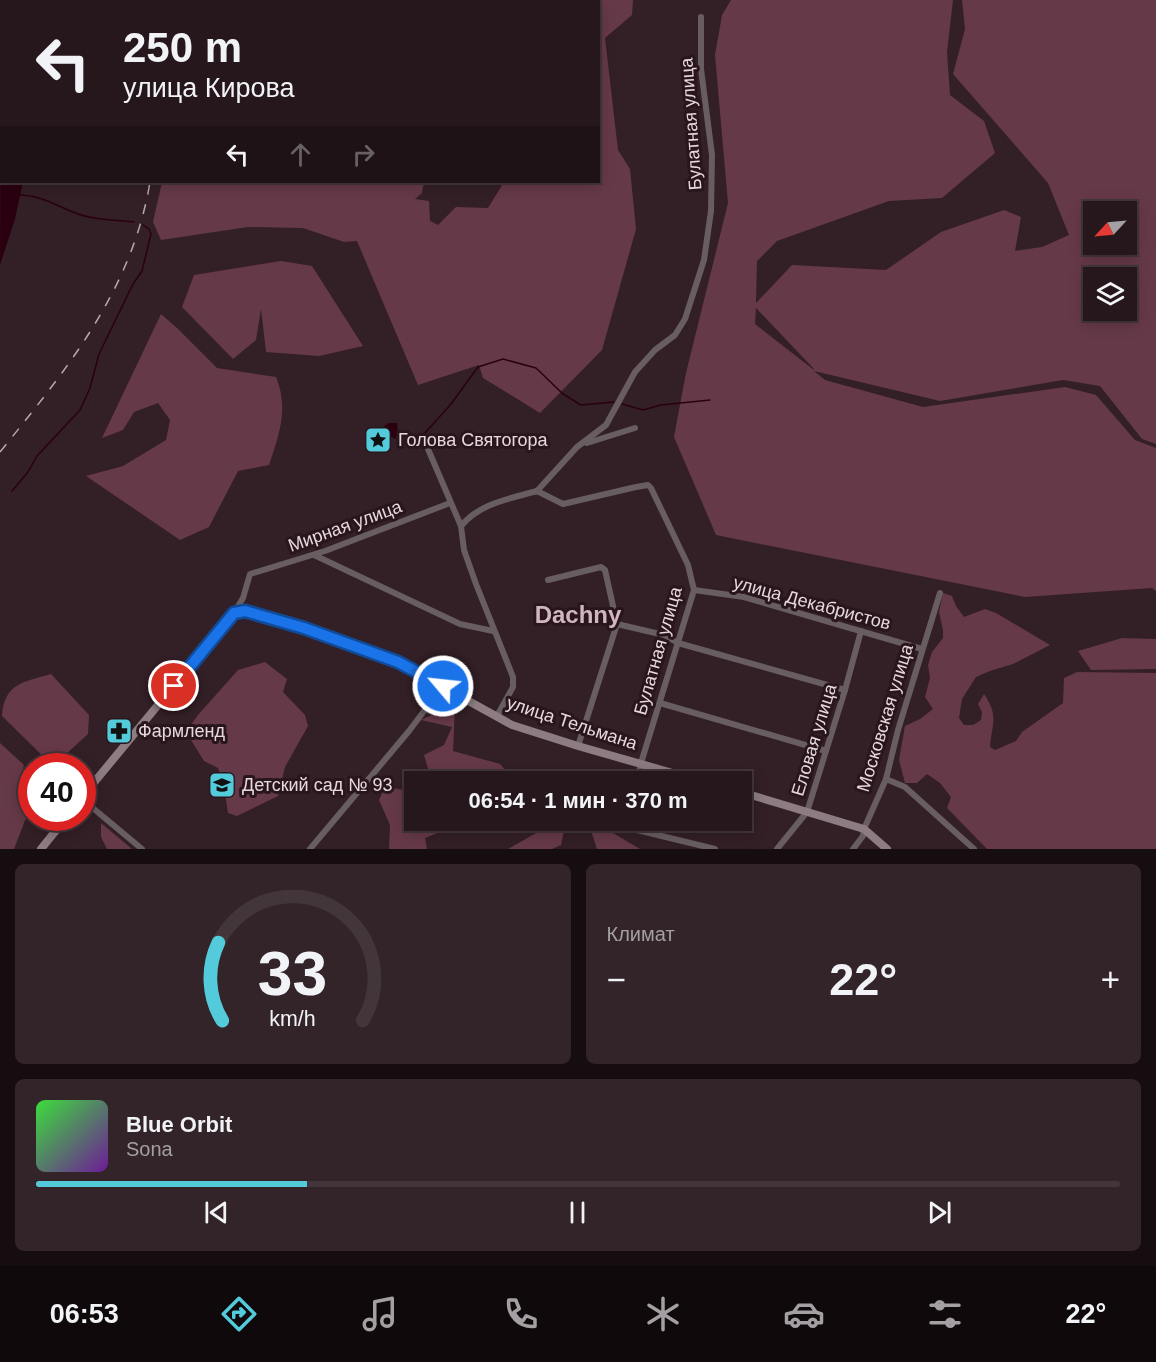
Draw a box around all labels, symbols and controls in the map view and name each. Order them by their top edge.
icon: left [24,24,102,102]
text: 250 m [123,24,242,71]
street label: Булатная улица [676,56,706,191]
text: улица Кирова [123,73,295,103]
icon: left [221,138,254,171]
icon: ahead [284,138,317,171]
icon: right [347,138,380,171]
north arrow [1083,201,1137,255]
map controls [1083,201,1137,321]
button: layers [1083,267,1137,321]
place icon: Голова Святогора [363,425,393,455]
place label: Голова Святогора [398,430,549,450]
street label: Мирная улица [286,496,405,556]
street label: улица Декабристов [731,572,893,634]
street label: Булатная улица [630,584,686,717]
district label: Dachny [535,601,622,628]
street label: Московская улица [853,641,917,794]
position arrow [411,654,475,718]
pin [148,660,199,711]
icon: arrive [157,669,190,702]
street label: Еловая улица [787,681,841,799]
street label: улица Тельмана [504,692,641,754]
pharmacy icon: Фармленд [104,716,134,746]
place label: Фармленд [138,721,226,741]
speed limit sign: 40 [18,753,96,831]
school or university icon: Детский сад № 93 [207,770,237,800]
place label: Детский сад № 93 [242,775,392,795]
text: 06:54 · 1 мин · 370 m [468,788,688,813]
text: Климат [607,923,675,945]
text: 33 [258,939,327,1008]
text: 22° [829,954,897,1005]
text: − [607,961,626,998]
text: + [1101,961,1120,998]
text: km/h [270,1007,316,1031]
text: Blue Orbit [126,1112,232,1137]
text: Sona [126,1138,173,1160]
icon: previous [200,1196,233,1229]
icon: pause [561,1196,594,1229]
icon: next [923,1196,956,1229]
icon: directions [218,1293,260,1335]
icon: music [359,1293,401,1335]
icon: phone [500,1293,542,1335]
icon: climate [642,1293,684,1335]
icon: car [783,1293,825,1335]
icon: filters [924,1293,966,1335]
text: 06:53 [50,1299,119,1329]
text: 22° [1065,1299,1106,1329]

